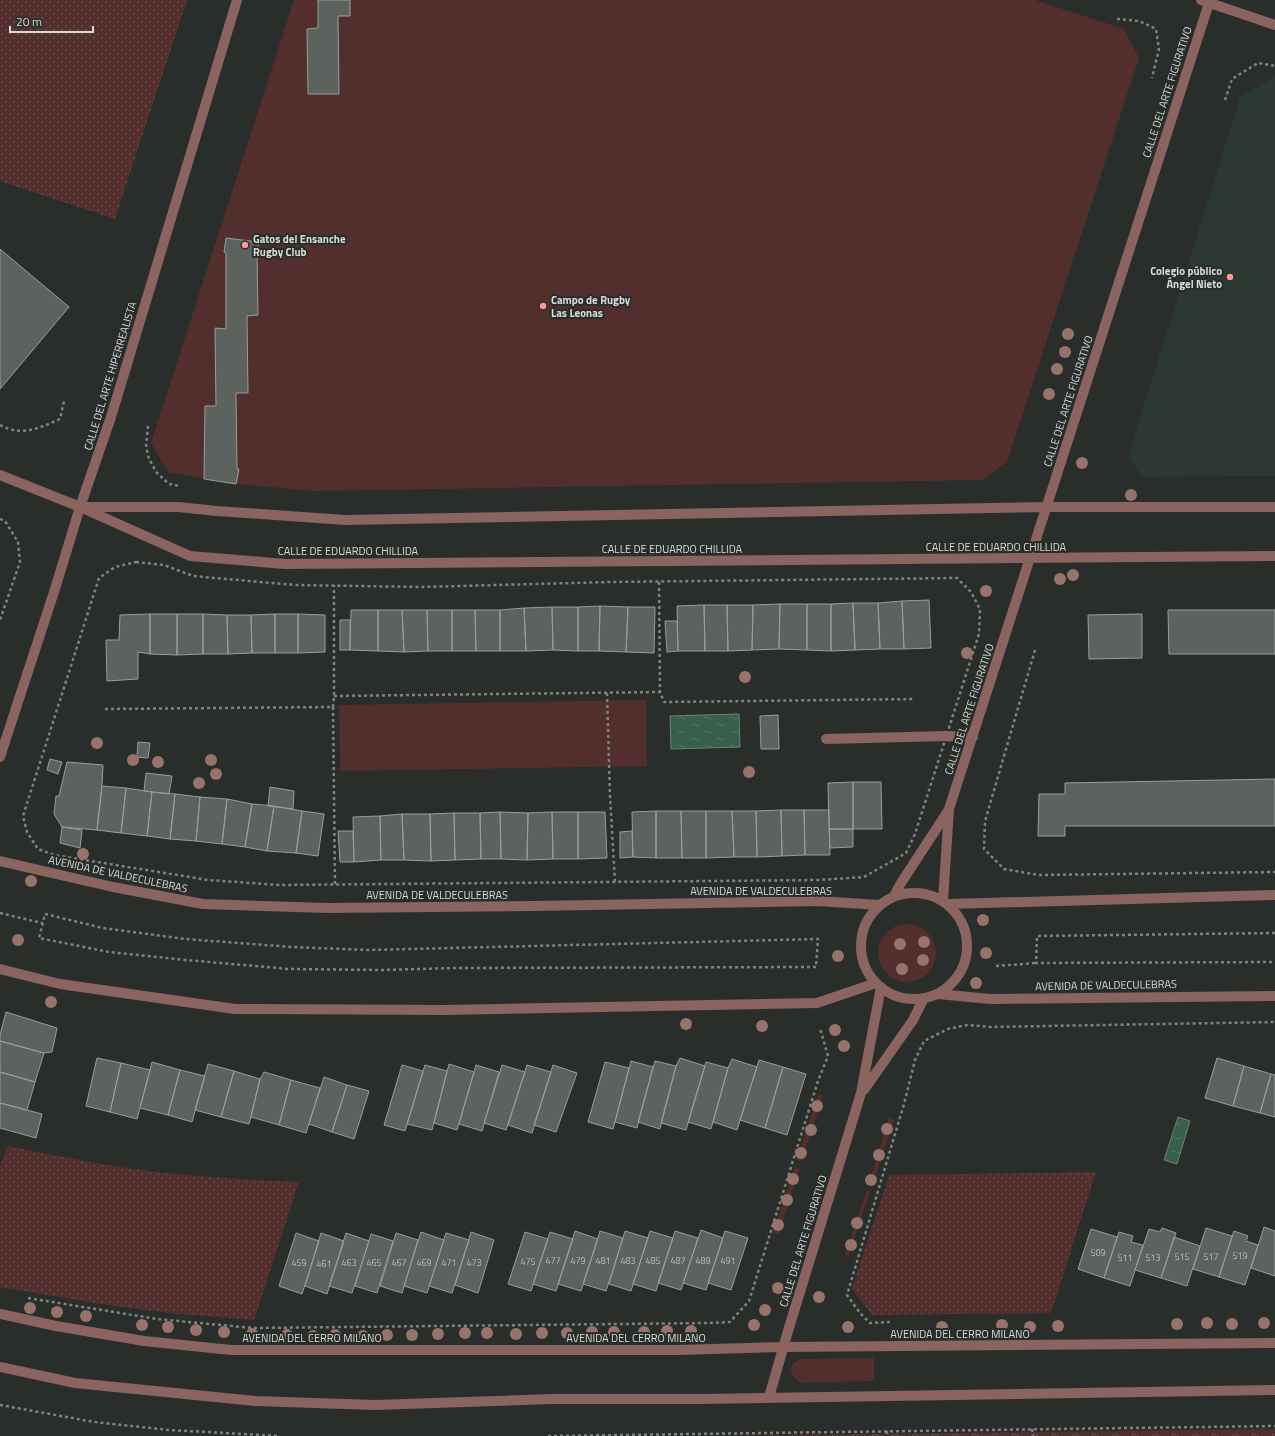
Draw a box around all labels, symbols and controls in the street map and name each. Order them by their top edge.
scale bar [10,8,93,34]
text: 20 m [16,12,42,31]
street label: CALLE DEL ARTE FIGURATIVO [1138,24,1196,160]
place label: Gatos del Ensanche Rugby Club [253,231,346,260]
marker: Gatos del Ensanche Rugby Club [240,240,250,250]
place label: Colegio público Ángel Nieto [1150,263,1222,292]
marker: Colegio público Ángel Nieto [1225,272,1235,282]
place label: Campo de Rugby Las Leonas [551,292,631,321]
street label: CALLE DEL ARTE HIPERREALISTA [80,299,140,452]
marker: Campo de Rugby Las Leonas [538,301,548,311]
street label: CALLE DEL ARTE FIGURATIVO [1039,333,1097,469]
street label: CALLE DE EDUARDO CHILLIDA [926,539,1067,555]
street label: CALLE DE EDUARDO CHILLIDA [602,541,743,557]
street label: CALLE DE EDUARDO CHILLIDA [278,543,419,559]
street label: CALLE DEL ARTE FIGURATIVO [940,641,998,777]
street label: AVENIDA DE VALDECULEBRAS [47,851,189,897]
street label: AVENIDA DE VALDECULEBRAS [690,883,832,899]
street label: AVENIDA DE VALDECULEBRAS [366,887,508,903]
street label: AVENIDA DE VALDECULEBRAS [1035,976,1177,994]
street label: CALLE DEL ARTE FIGURATIVO [775,1173,831,1309]
house number: 509 [1090,1246,1106,1259]
house number: 519 [1232,1249,1248,1262]
house number: 515 [1174,1250,1190,1263]
house number: 517 [1203,1250,1219,1263]
house number: 511 [1117,1251,1133,1264]
house number: 513 [1145,1251,1161,1264]
house number: 477 [545,1254,561,1267]
house number: 479 [570,1254,586,1267]
house number: 481 [595,1254,611,1267]
house number: 483 [620,1254,636,1267]
house number: 485 [645,1254,661,1267]
house number: 487 [670,1254,686,1267]
house number: 489 [695,1254,711,1267]
house number: 491 [720,1254,736,1267]
house number: 475 [520,1255,536,1268]
house number: 459 [291,1256,307,1269]
house number: 463 [341,1256,357,1269]
house number: 465 [366,1256,382,1269]
house number: 467 [391,1256,407,1269]
house number: 469 [416,1256,432,1269]
house number: 471 [441,1256,457,1269]
house number: 473 [466,1256,482,1269]
house number: 461 [316,1257,332,1270]
street label: AVENIDA DEL CERRO MILANO [890,1326,1030,1342]
street label: AVENIDA DEL CERRO MILANO [242,1330,382,1346]
street label: AVENIDA DEL CERRO MILANO [566,1330,706,1346]

